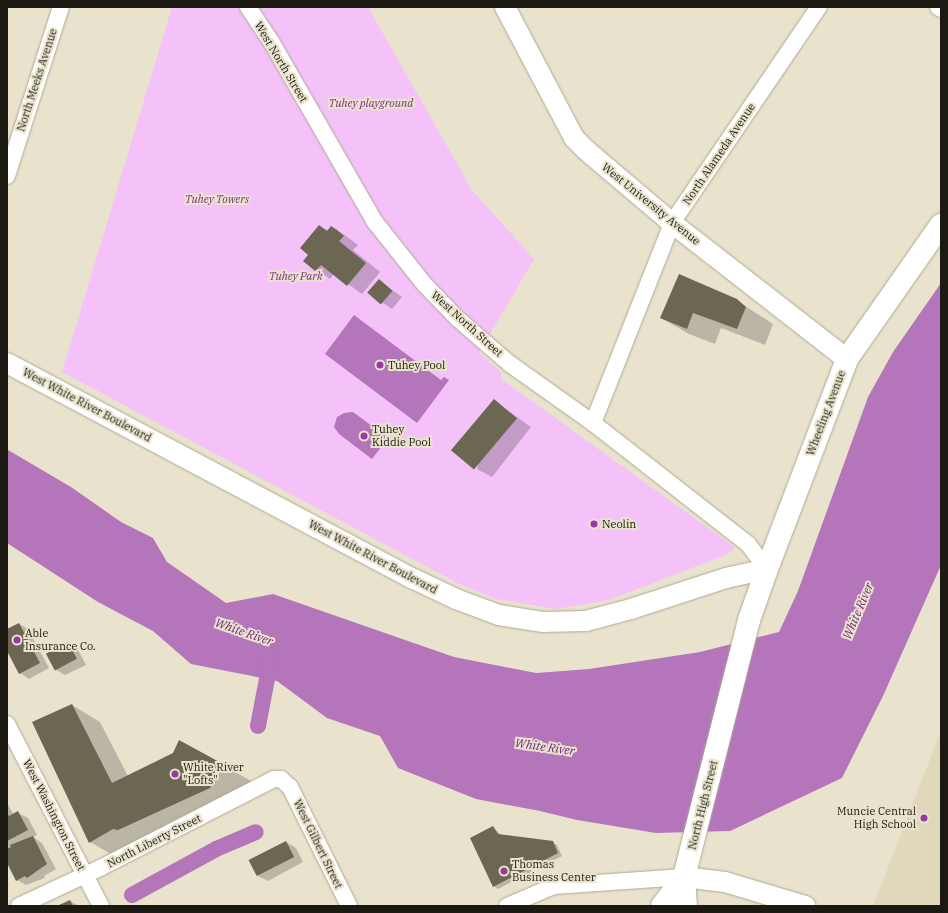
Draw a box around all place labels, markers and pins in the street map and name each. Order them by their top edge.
place label: Tuhey Pool [388,358,445,372]
marker: Tuhey Pool [375,360,385,370]
place label: Tuhey Kiddie Pool [372,423,431,449]
marker: Tuhey Kiddie Pool [359,431,369,441]
place label: Neolin [602,517,636,531]
marker: Neolin [589,519,599,529]
place label: Able Insurance Co. [25,627,96,653]
marker: Able Insurance Co. [12,635,22,645]
place label: White River "Lofts" [183,761,244,787]
marker: White River "Lofts" [170,769,180,779]
place label: Muncie Central High School [837,805,916,831]
marker: Muncie Central High School [919,813,929,823]
place label: Thomas Business Center [512,858,596,884]
marker: Thomas Business Center [499,866,509,876]

